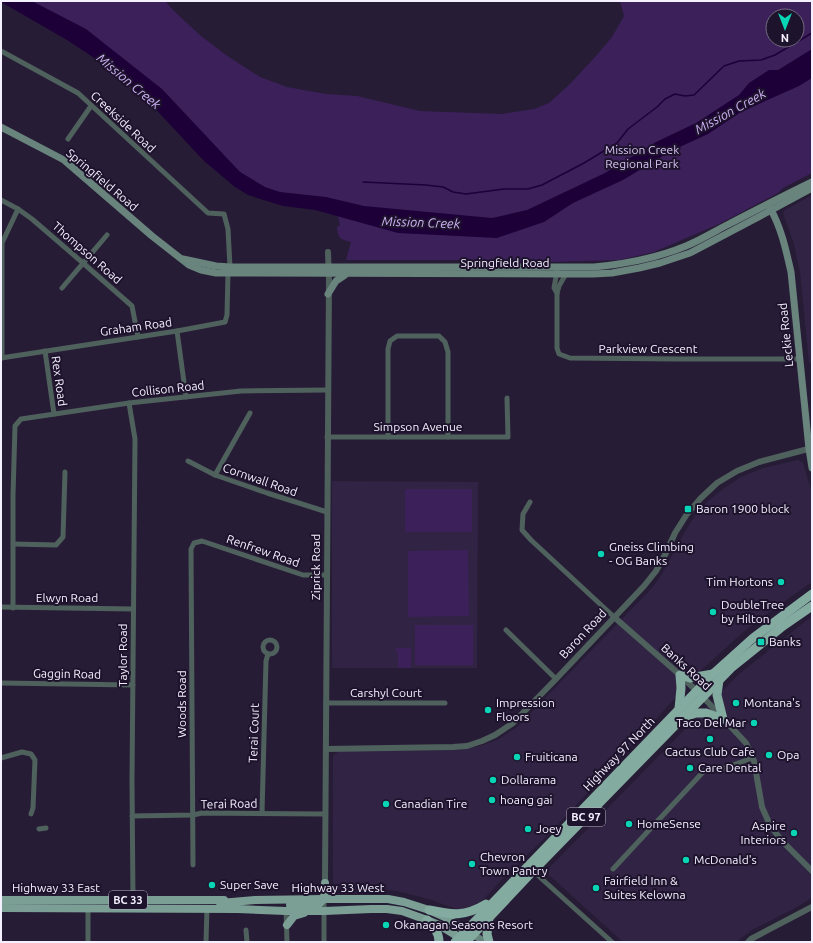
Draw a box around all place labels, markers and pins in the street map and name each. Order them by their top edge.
place label: Baron 1900 block [696,502,790,515]
marker: Baron 1900 block [683,504,693,514]
place label: Gneiss Climbing - OG Banks [609,540,694,567]
marker: Gneiss Climbing - OG Banks [596,549,606,559]
place label: Tim Hortons [706,575,773,588]
marker: Tim Hortons [776,577,786,587]
place label: DoubleTree by Hilton [721,598,784,625]
marker: DoubleTree by Hilton [708,607,718,617]
place label: Banks [769,635,801,648]
marker: Banks [756,637,766,647]
place label: Impression Floors [496,696,555,723]
place label: Montana's [744,696,800,709]
marker: Montana's [731,698,741,708]
marker: Impression Floors [483,705,493,715]
place label: Taco Del Mar [676,716,746,729]
marker: Taco Del Mar [749,718,759,728]
marker: Cactus Club Cafe [705,734,715,744]
place label: Cactus Club Cafe [665,745,755,758]
place label: Opa [777,748,800,761]
place label: Fruiticana [525,750,578,763]
marker: Opa [764,750,774,760]
marker: Fruiticana [512,752,522,762]
place label: Care Dental [698,761,761,774]
marker: Care Dental [685,763,695,773]
place label: Dollarama [501,773,556,786]
marker: Dollarama [488,775,498,785]
place label: hoang gai [500,793,553,806]
marker: hoang gai [487,795,497,805]
place label: Canadian Tire [394,797,467,810]
marker: Canadian Tire [381,799,391,809]
place label: HomeSense [637,817,701,830]
marker: HomeSense [624,819,634,829]
place label: Aspire Interiors [741,819,786,846]
place label: Joey [536,822,562,835]
marker: Joey [523,824,533,834]
marker: Aspire Interiors [789,828,799,838]
place label: Chevron Town Pantry [480,850,548,877]
place label: McDonald's [694,853,757,866]
marker: McDonald's [681,855,691,865]
marker: Chevron Town Pantry [467,859,477,869]
place label: Fairfield Inn & Suites Kelowna [604,874,686,901]
place label: Super Save [220,878,279,891]
marker: Super Save [207,880,217,890]
marker: Fairfield Inn & Suites Kelowna [591,883,601,893]
place label: Okanagan Seasons Resort [394,918,533,931]
marker: Okanagan Seasons Resort [381,920,391,930]

